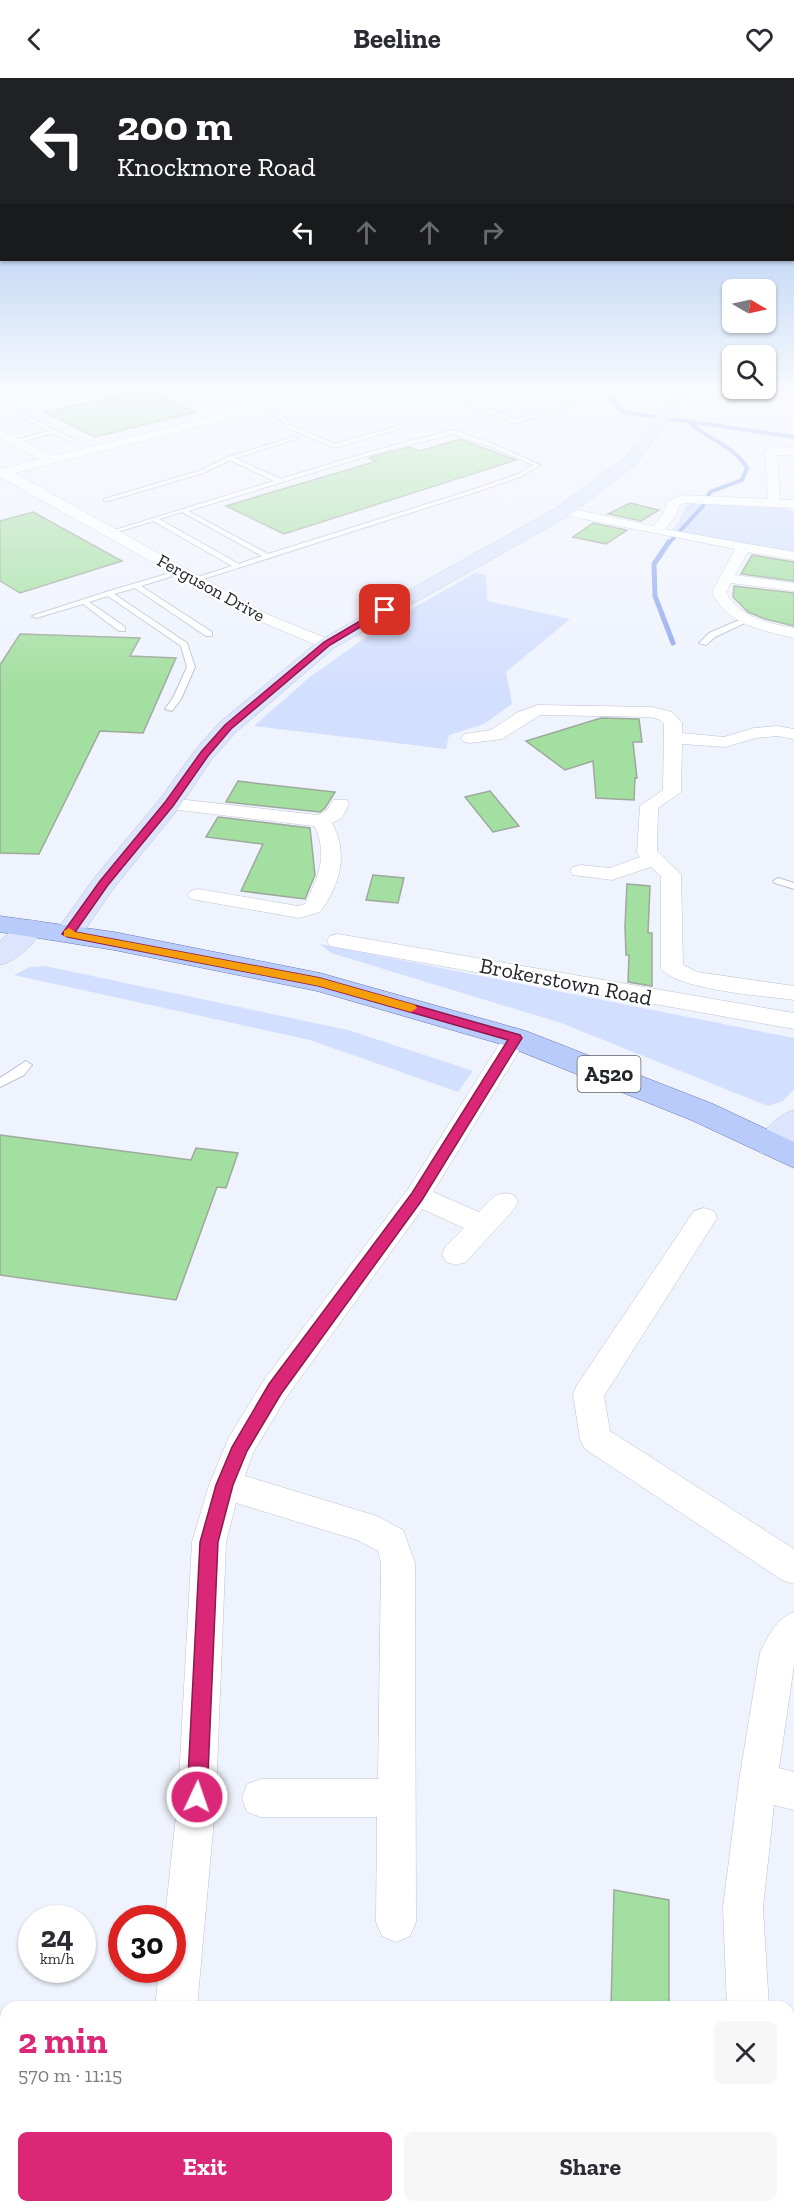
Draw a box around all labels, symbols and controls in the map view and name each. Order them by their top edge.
icon: back [18,23,51,56]
text: Beeline [353,23,441,55]
icon: heart [743,23,776,56]
text: 200 m [117,100,233,151]
icon: left [18,102,96,180]
text: Knockmore Road [117,151,316,183]
icon: left [287,216,320,249]
icon: ahead [350,216,383,249]
icon: ahead [413,216,446,249]
icon: right [476,216,509,249]
north arrow [722,279,776,333]
map controls [722,279,776,399]
button: search [722,345,776,399]
street label: Ferguson Drive [153,549,269,627]
pin [359,584,410,635]
icon: arrive [368,593,401,626]
street label: Brokerstown Road [477,952,654,1011]
road number: A520 [578,1056,640,1092]
position arrow [165,1765,229,1829]
speed limit sign: 30 [108,1905,186,1983]
text: 24 [40,1919,74,1955]
text: km/h [40,1950,74,1968]
text: 2 min [18,2019,108,2062]
button: close [714,2021,777,2084]
text: 570 m · 11:15 [18,2063,122,2087]
button: Exit [18,2132,392,2201]
button: Share [404,2132,777,2201]

